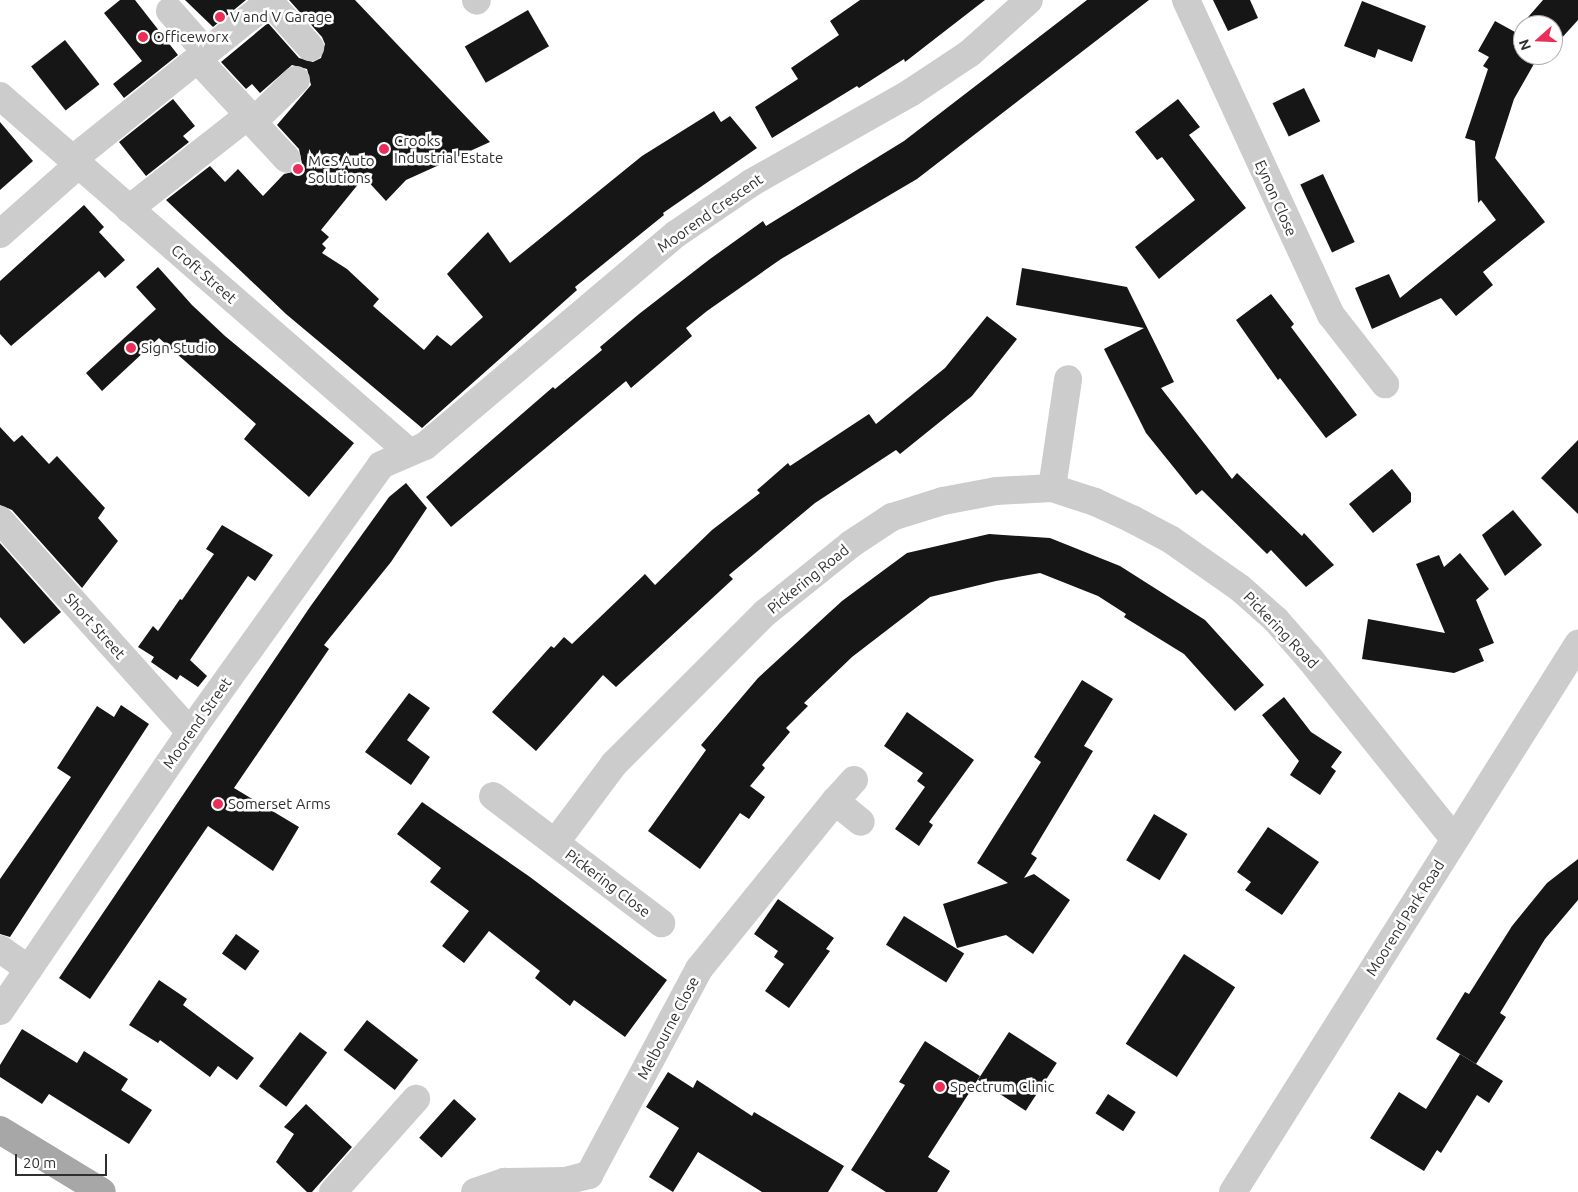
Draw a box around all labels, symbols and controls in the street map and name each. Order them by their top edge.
place label: V and V Garage [230,8,332,26]
marker: V and V Garage [214,11,226,23]
north arrow [1513,15,1563,65]
place label: Officeworx [153,28,229,46]
marker: Officeworx [137,31,149,43]
text: N [1516,37,1534,52]
place label: Crooks Industrial Estate [394,131,503,166]
marker: Crooks Industrial Estate [378,143,390,155]
place label: MCS Auto Solutions [308,151,375,186]
street label: Eynon Close [1251,157,1301,239]
marker: MCS Auto Solutions [292,163,304,175]
street label: Moorend Crescent [654,170,766,256]
street label: Croft Street [168,241,240,307]
place label: Sign Studio [141,339,217,357]
marker: Sign Studio [125,342,137,354]
street label: Pickering Road [764,541,852,617]
street label: Pickering Road [1240,588,1322,672]
street label: Short Street [61,589,129,663]
street label: Moorend Street [159,674,235,772]
place label: Somerset Arms [228,795,331,813]
marker: Somerset Arms [212,798,224,810]
street label: Pickering Close [562,845,654,921]
street label: Moorend Park Road [1362,857,1448,979]
street label: Melbourne Close [633,973,703,1083]
place label: Spectrum Clinic [950,1078,1054,1096]
marker: Spectrum Clinic [934,1081,946,1093]
scale bar [18,1144,110,1176]
text: 20 m [23,1154,56,1171]

